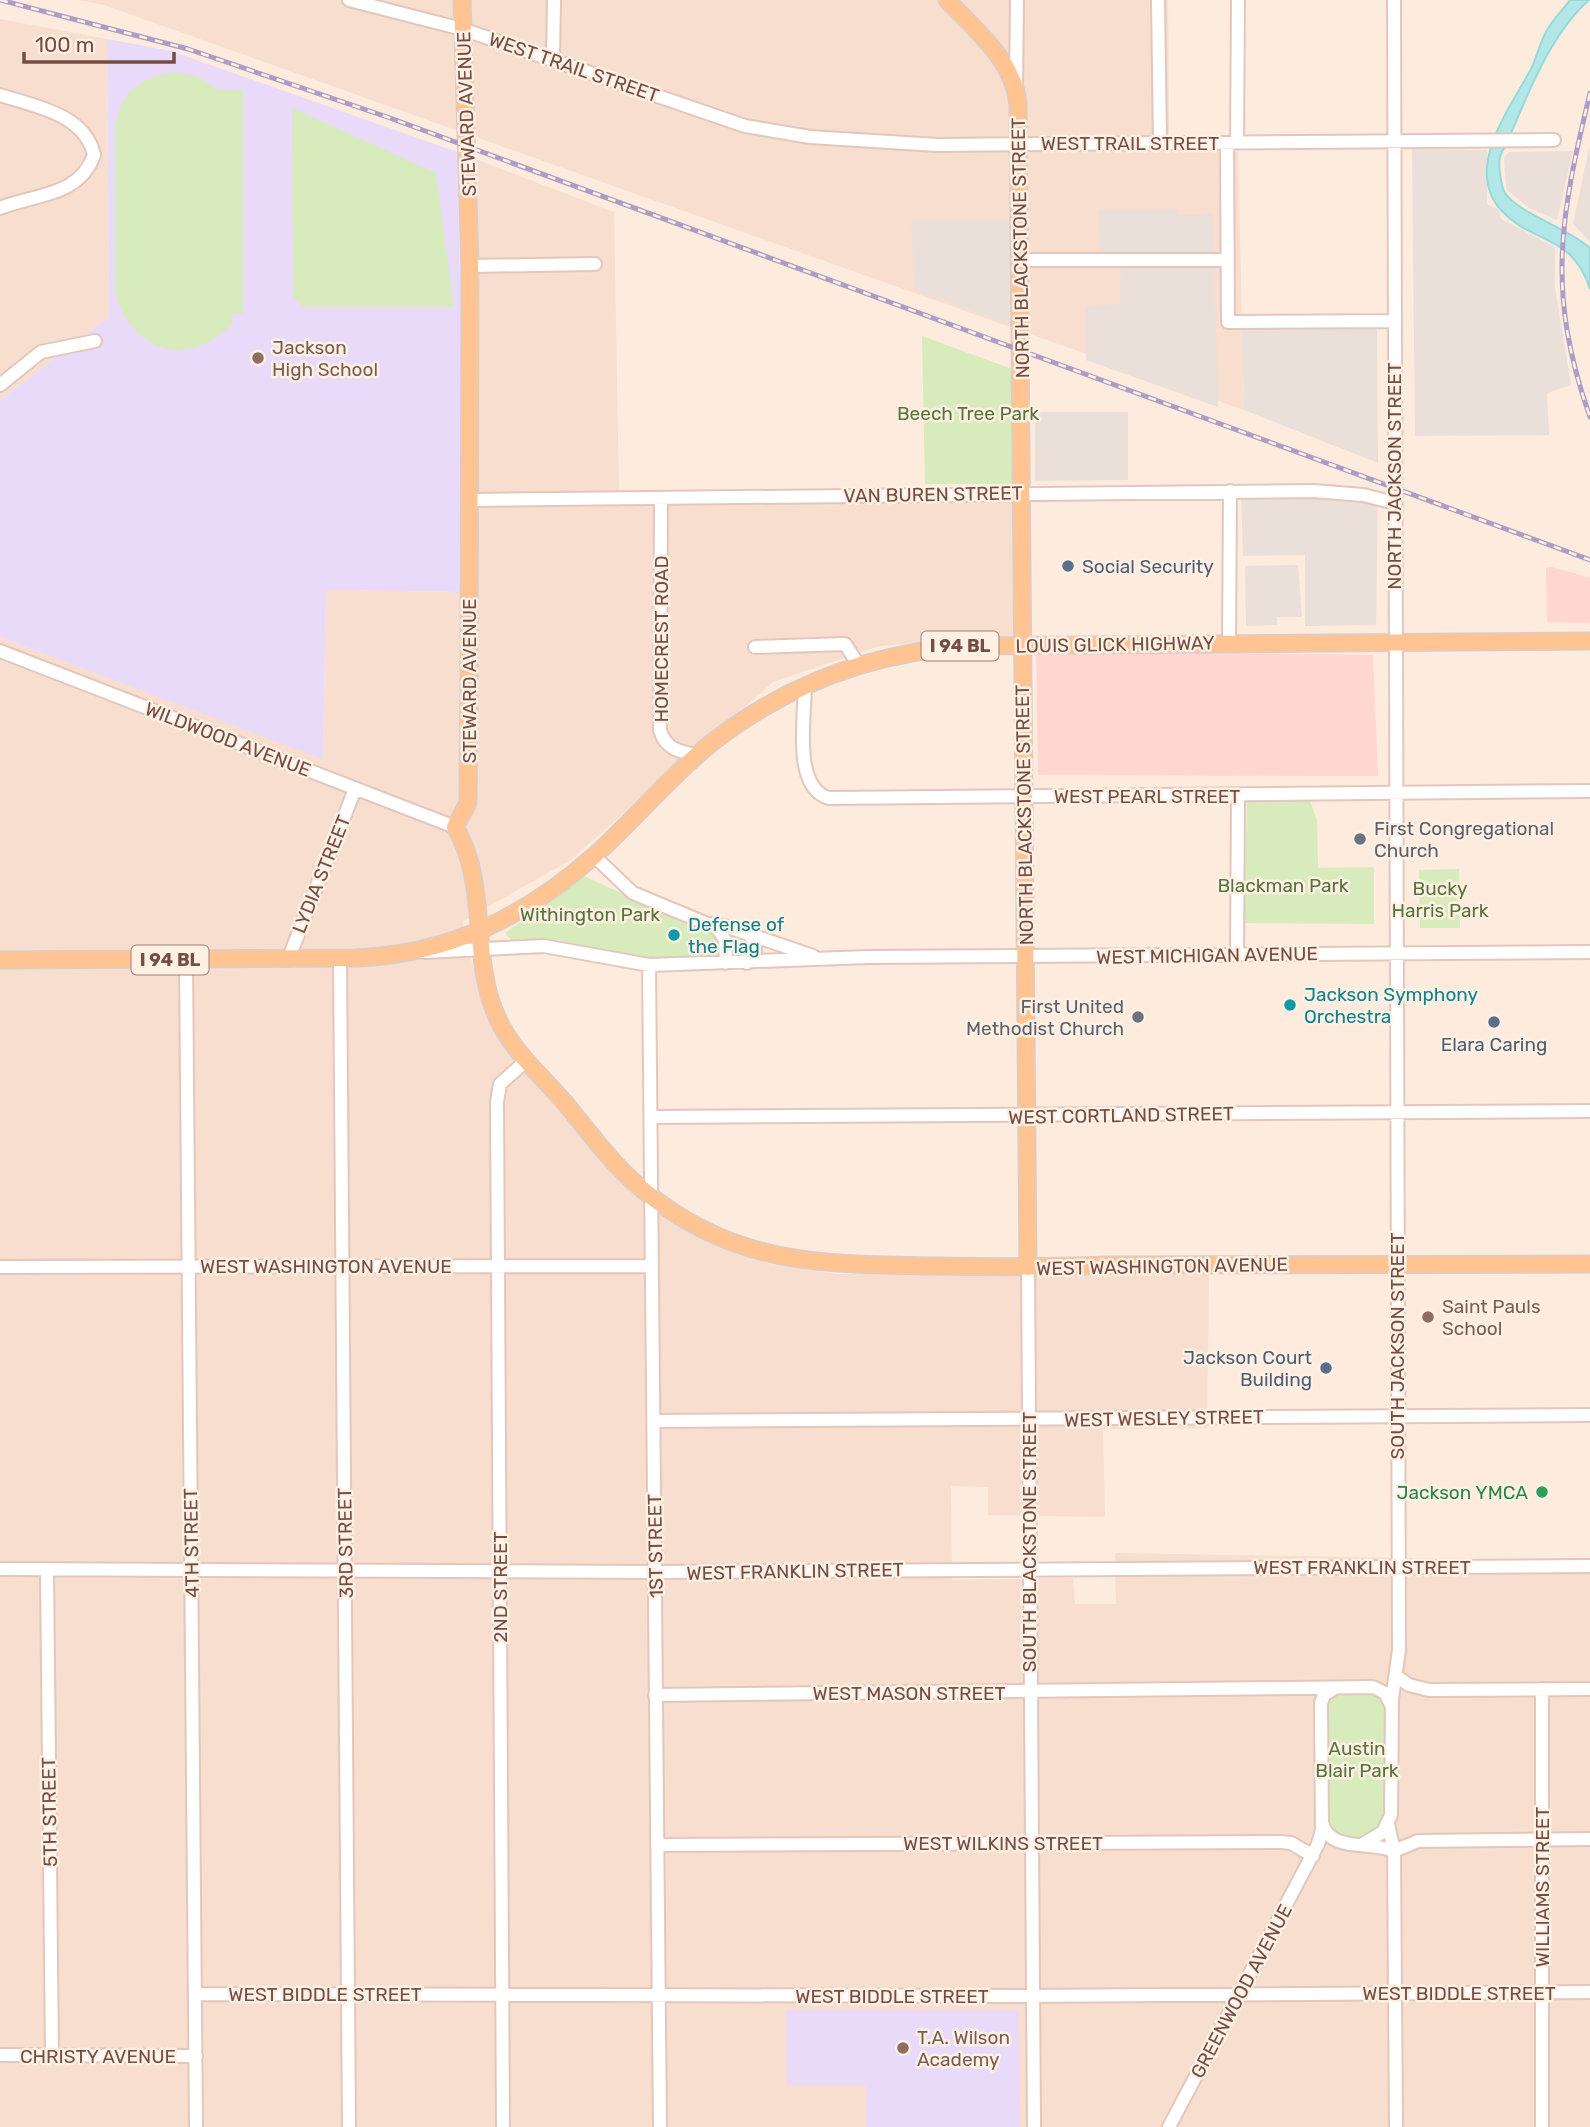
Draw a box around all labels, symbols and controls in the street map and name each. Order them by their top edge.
scale bar [24,21,175,65]
street label: WEST TRAIL STREET [486,28,662,107]
street label: STEWARD AVENUE [452,31,481,197]
text: 100 m [35,32,94,57]
street label: NORTH BLACKSTONE STREET [1007,117,1034,379]
street label: WEST TRAIL STREET [1041,132,1219,155]
place label: Jackson High School [272,336,378,381]
marker: Jackson High School [250,350,266,366]
street label: NORTH JACKSON STREET [1383,362,1406,590]
park label: Beech Tree Park [897,402,1039,425]
street label: VAN BUREN STREET [843,481,1023,508]
street label: HOMECREST ROAD [650,555,673,723]
place label: Social Security [1082,555,1214,578]
marker: Social Security [1060,558,1076,574]
street label: STEWARD AVENUE [458,598,481,764]
street label: LOUIS GLICK HIGHWAY [1015,631,1215,658]
road number: I 94 BL [922,632,998,660]
street label: NORTH BLACKSTONE STREET [1011,684,1038,946]
street label: WILDWOOD AVENUE [142,697,314,782]
street label: WEST PEARL STREET [1054,785,1240,808]
street label: LYDIA STREET [287,812,356,937]
place label: First Congregational Church [1374,817,1554,862]
marker: First Congregational Church [1352,831,1368,847]
park label: Blackman Park [1217,874,1349,897]
park label: Bucky Harris Park [1392,877,1489,922]
park label: Withington Park [520,903,660,926]
place label: Defense of the Flag [688,913,785,958]
marker: Defense of the Flag [666,927,682,943]
street label: WEST MICHIGAN AVENUE [1096,942,1318,969]
road number: I 94 BL [132,945,208,974]
place label: Jackson Symphony Orchestra [1304,983,1478,1028]
place label: First United Methodist Church [966,995,1124,1040]
marker: Jackson Symphony Orchestra [1282,997,1298,1013]
marker: First United Methodist Church [1130,1009,1146,1025]
marker: Elara Caring [1486,1014,1502,1030]
place label: Elara Caring [1441,1033,1547,1056]
street label: WEST CORTLAND STREET [1008,1102,1234,1129]
street label: SOUTH JACKSON STREET [1386,1233,1409,1460]
street label: WEST WASHINGTON AVENUE [1036,1253,1288,1280]
street label: WEST WASHINGTON AVENUE [200,1255,452,1278]
place label: Saint Pauls School [1442,1295,1541,1340]
marker: Saint Pauls School [1420,1309,1436,1325]
place label: Jackson Court Building [1183,1346,1313,1391]
marker: Jackson Court Building [1318,1360,1334,1376]
street label: WEST WESLEY STREET [1064,1405,1264,1432]
street label: SOUTH BLACKSTONE STREET [1018,1412,1041,1672]
place label: Jackson YMCA [1397,1481,1528,1504]
marker: Jackson YMCA [1534,1484,1550,1500]
street label: 3RD STREET [333,1487,358,1599]
street label: 4TH STREET [179,1488,204,1598]
street label: 1ST STREET [643,1494,668,1598]
street label: 2ND STREET [489,1531,512,1643]
street label: WEST FRANKLIN STREET [1253,1556,1471,1579]
street label: WEST FRANKLIN STREET [686,1558,904,1585]
street label: WEST MASON STREET [813,1682,1005,1705]
park label: Austin Blair Park [1315,1737,1399,1782]
street label: 5TH STREET [37,1757,62,1867]
street label: WILLIAMS STREET [1531,1807,1554,1967]
street label: WEST WILKINS STREET [903,1832,1103,1855]
street label: GREENWOOD AVENUE [1186,1900,1297,2082]
street label: WEST BIDDLE STREET [1362,1982,1556,2005]
street label: WEST BIDDLE STREET [228,1983,422,2006]
street label: WEST BIDDLE STREET [795,1985,989,2008]
place label: T.A. Wilson Academy [917,2026,1010,2071]
marker: T.A. Wilson Academy [895,2040,911,2056]
street label: CHRISTY AVENUE [20,2045,176,2068]

